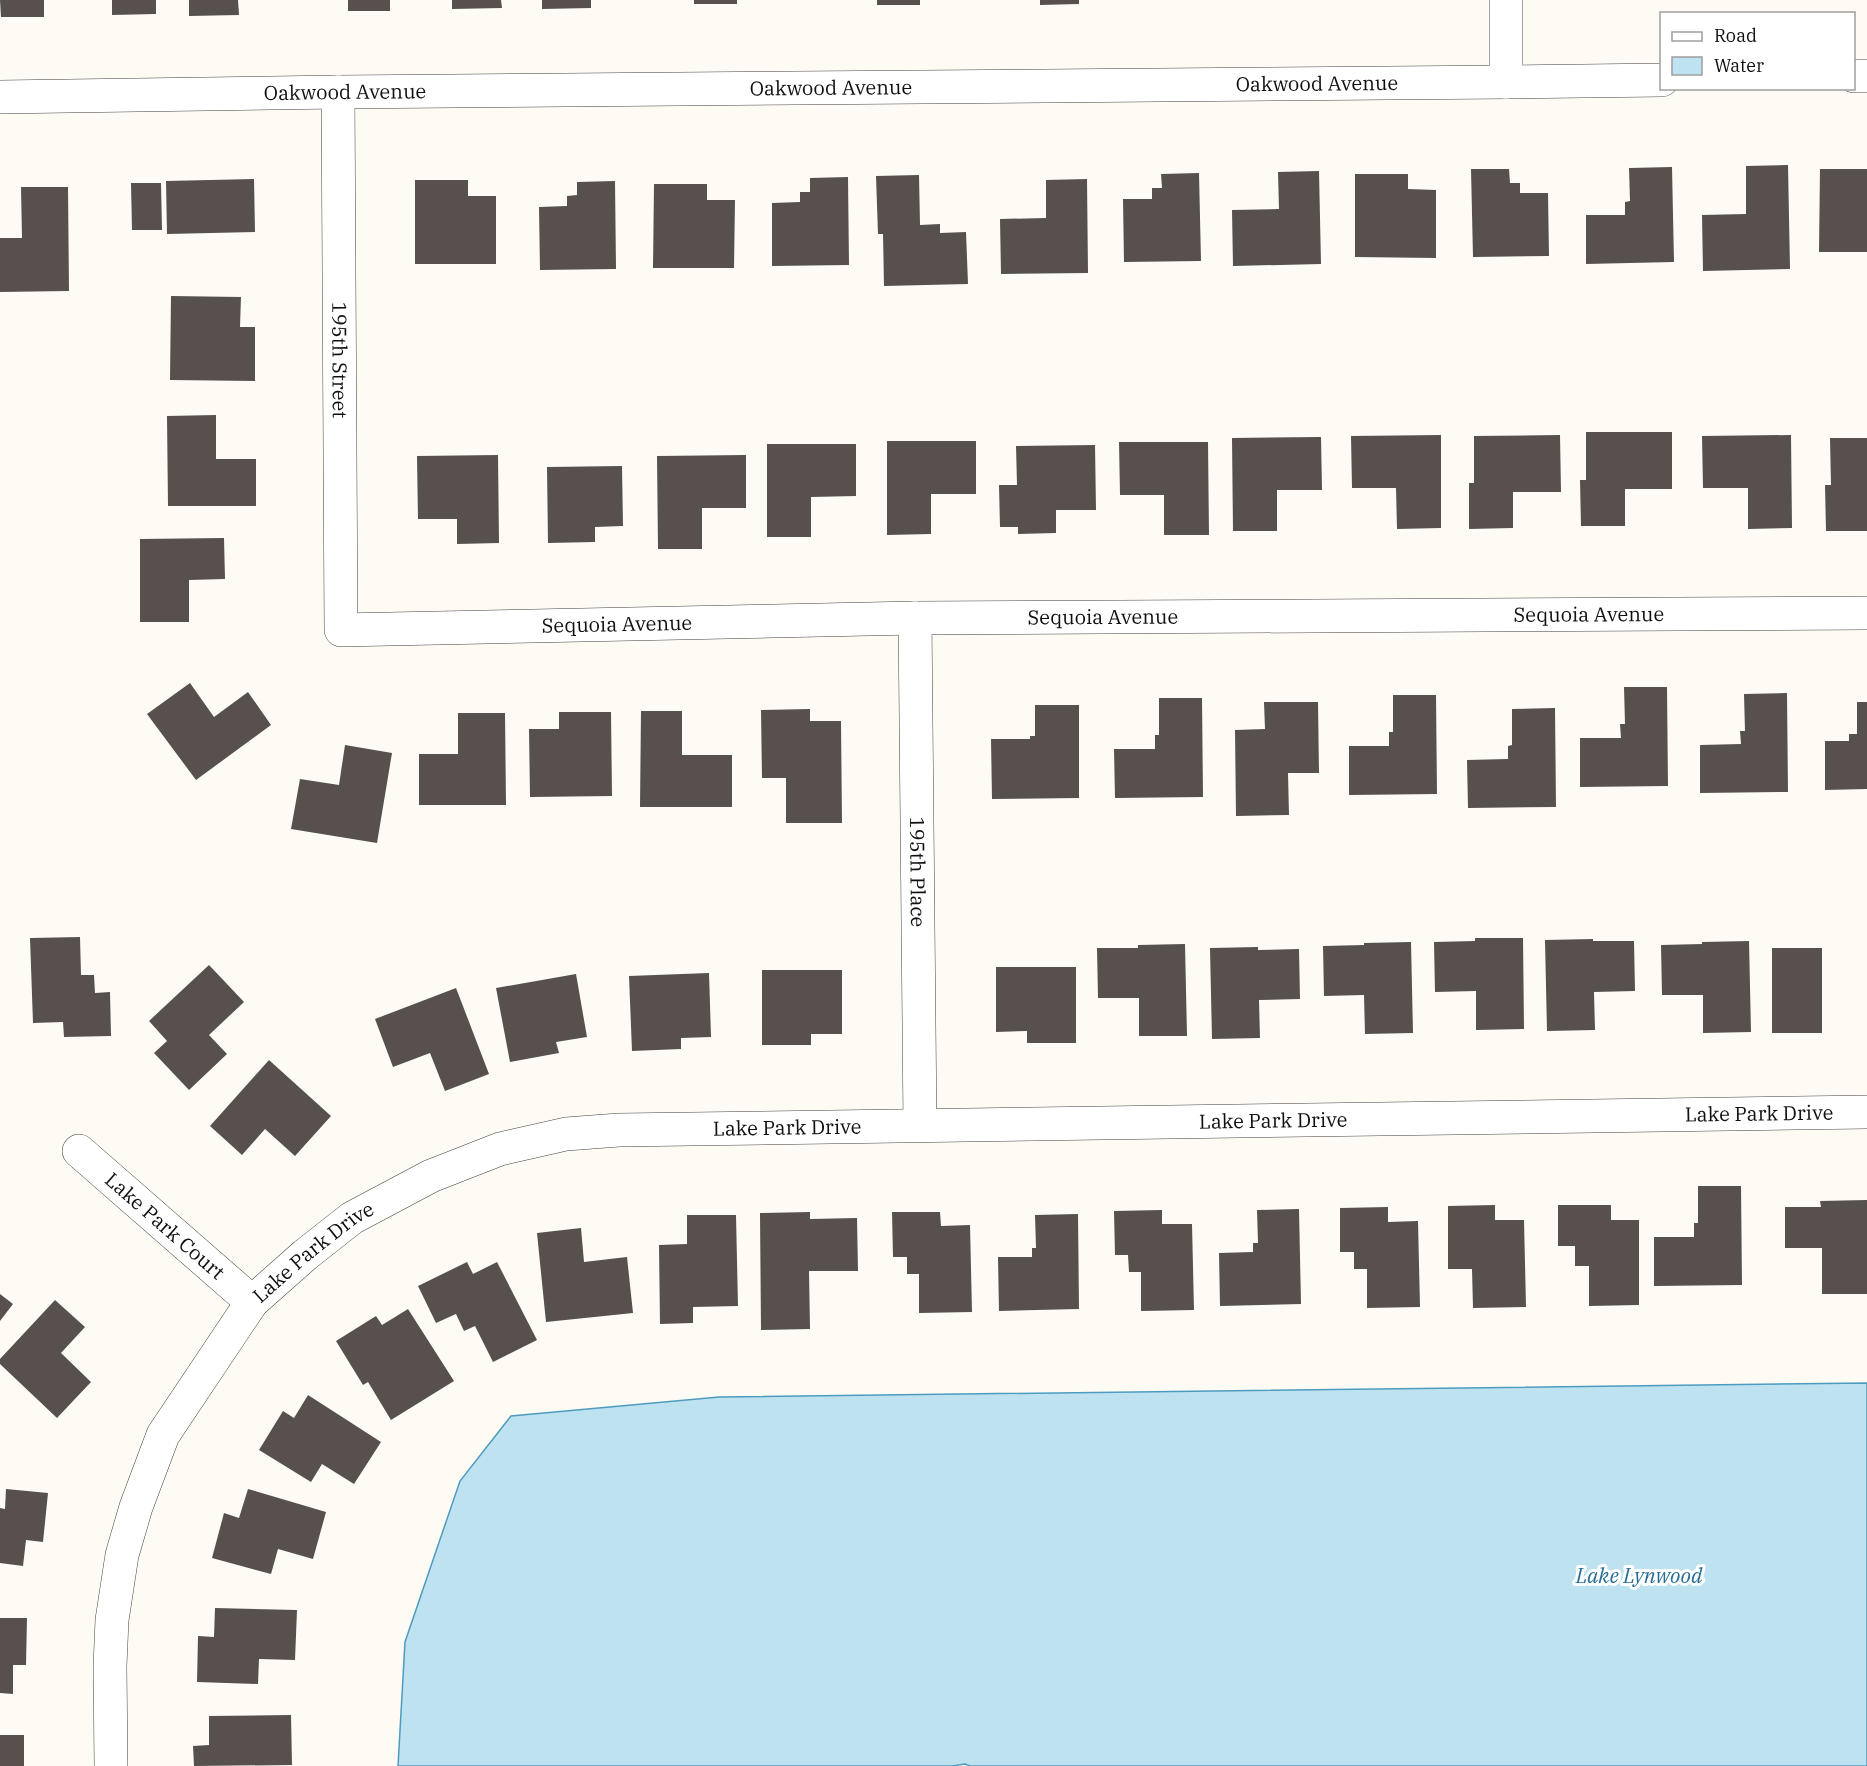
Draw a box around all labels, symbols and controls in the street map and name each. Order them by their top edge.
legend [1660,12,1855,90]
text: Road [1714,24,1757,47]
text: Water [1714,54,1764,77]
street label: Oakwood Avenue [1236,69,1398,97]
street label: Oakwood Avenue [750,73,912,101]
street label: Oakwood Avenue [264,77,426,106]
street label: 195th Street [326,302,354,418]
street label: Sequoia Avenue [1514,600,1664,628]
street label: Sequoia Avenue [1028,603,1178,630]
street label: Sequoia Avenue [541,609,692,639]
street label: 195th Place [904,817,932,927]
street label: Lake Park Drive [1685,1098,1833,1128]
street label: Lake Park Drive [1199,1105,1348,1135]
street label: Lake Park Drive [713,1113,862,1142]
street label: Lake Park Court [100,1166,231,1285]
street label: Lake Park Drive [246,1195,378,1308]
water label: Lake Lynwood [1575,1561,1703,1589]

